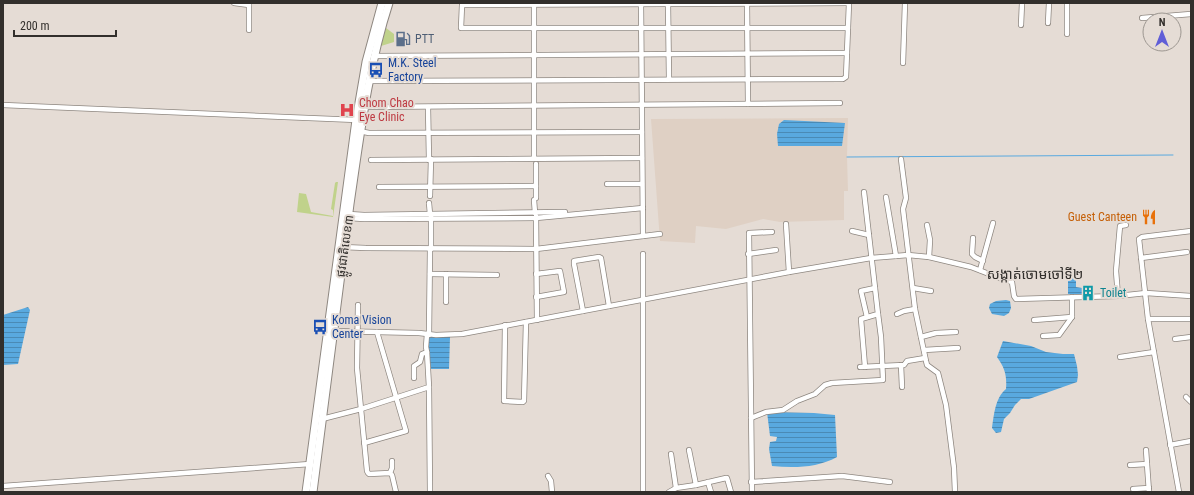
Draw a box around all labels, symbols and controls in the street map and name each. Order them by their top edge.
scale bar [14,12,116,38]
north arrow [1142,12,1182,52]
text: N [1159,16,1166,29]
text: 200 m [20,19,50,33]
fuel station icon: PTT [394,30,412,48]
place label: PTT [415,32,434,46]
place label: M.K. Steel Factory [388,56,436,84]
bus stop icon: M.K. Steel Factory [367,61,385,79]
place label: Chom Chao Eye Clinic [359,96,414,124]
hospital icon: Chom Chao Eye Clinic [338,101,356,119]
restaurant icon: Guest Canteen [1140,208,1158,226]
place label: Guest Canteen [1068,210,1137,224]
street label: ផ្លូវជាតិលេខ៣ [334,214,360,279]
district label: សង្កាត់ចោមចៅទី២ [987,266,1083,283]
building icon: Toilet [1079,284,1097,302]
place label: Toilet [1100,286,1127,300]
place label: Koma Vision Center [332,313,392,341]
bus stop icon: Koma Vision Center [311,318,329,336]

